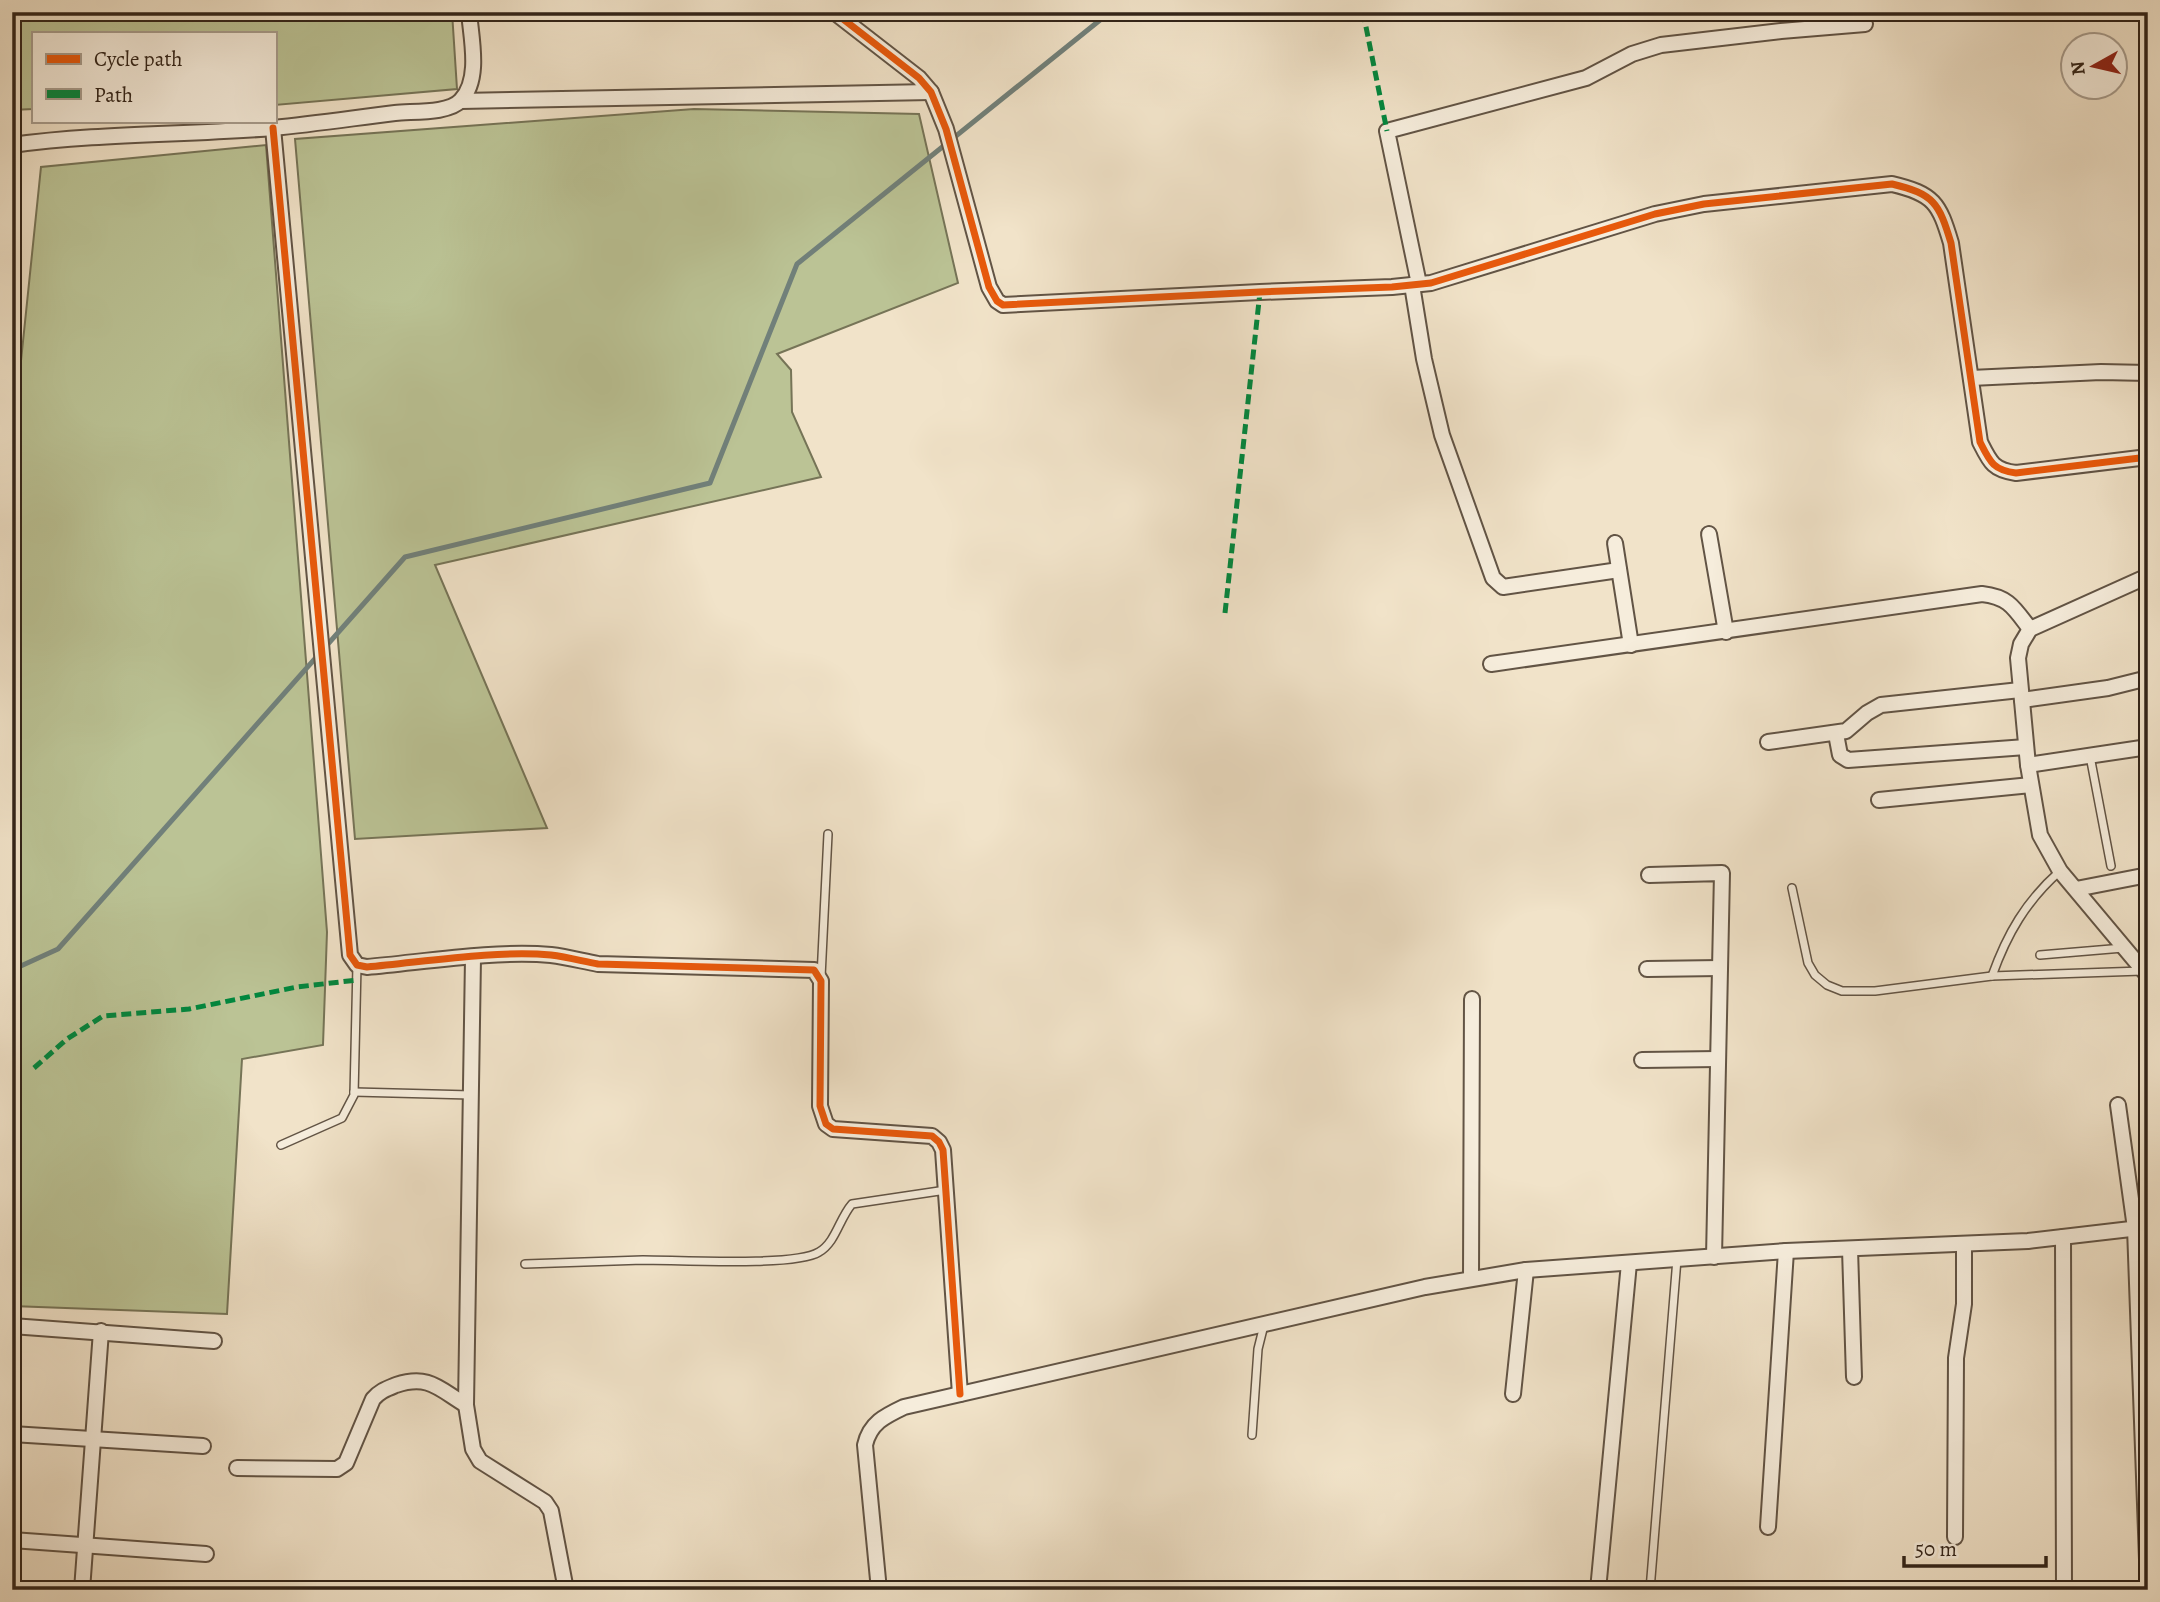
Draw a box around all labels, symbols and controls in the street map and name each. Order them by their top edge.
legend [32,32,276,122]
north arrow [2058,32,2128,102]
text: Cycle path [94,45,183,73]
text: N [2064,59,2092,77]
text: Path [94,81,133,109]
scale bar [1904,1525,2046,1569]
text: 50 m [1915,1535,1957,1563]

